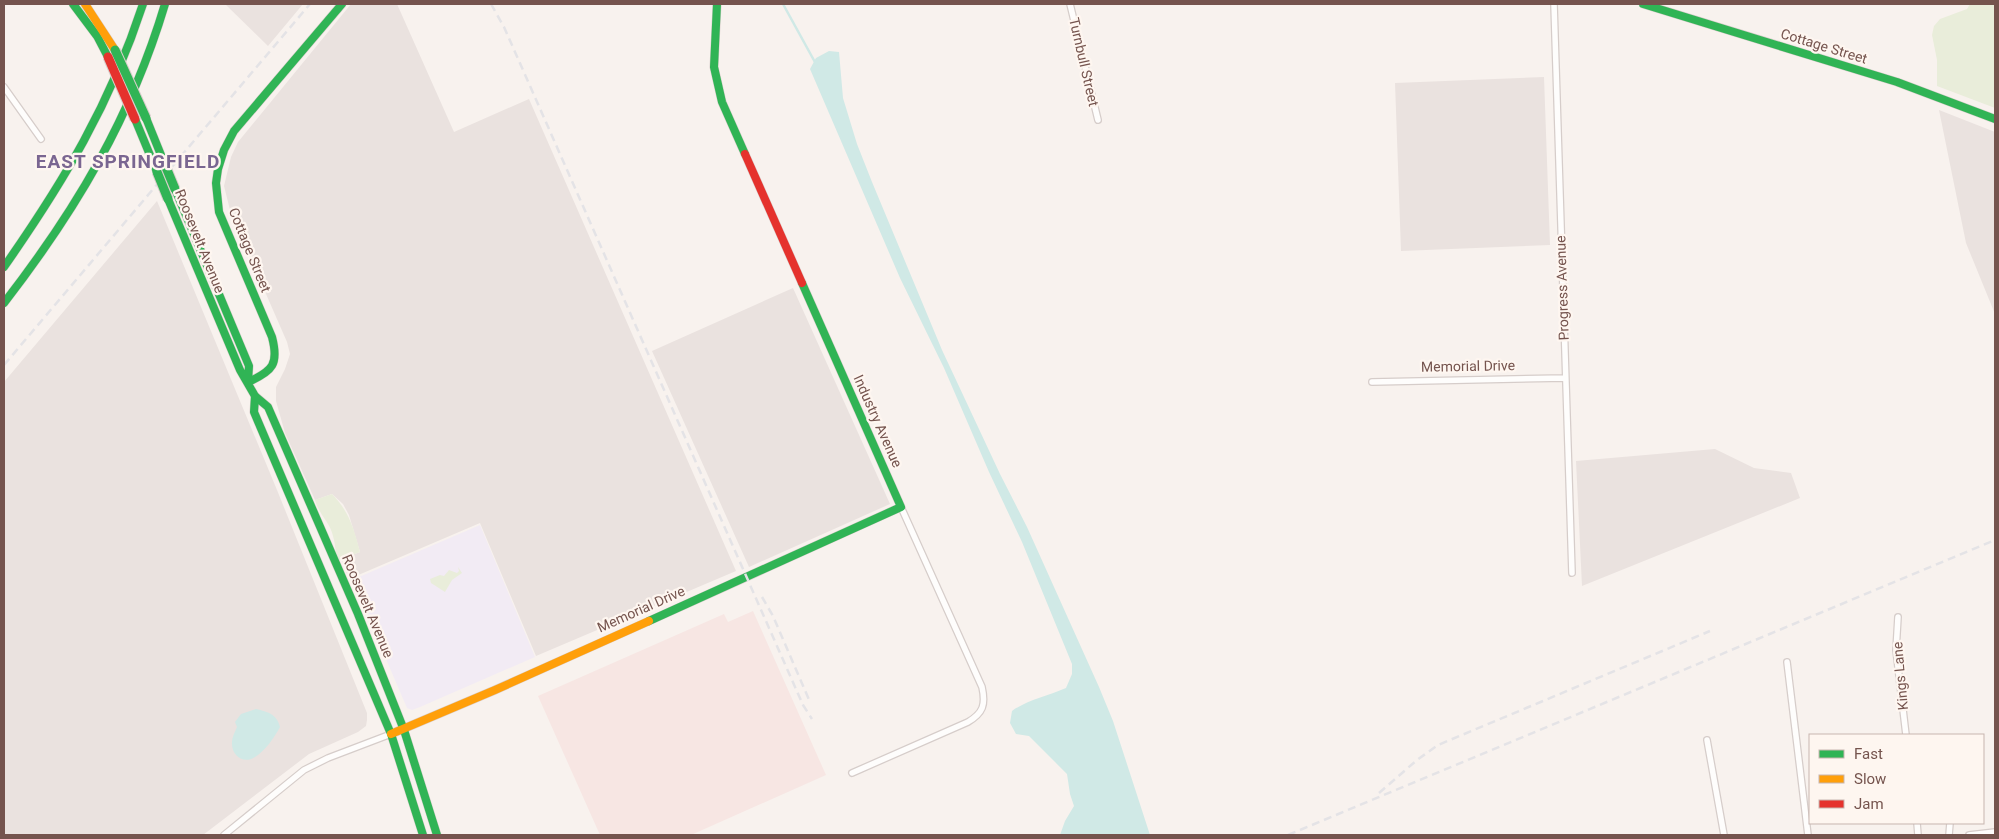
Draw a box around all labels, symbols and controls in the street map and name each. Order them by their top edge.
street label: Turnbull Street [1066,16,1102,108]
street label: Cottage Street [1779,25,1870,67]
district label: EAST SPRINGFIELD [36,150,220,173]
street label: Roosevelt Avenue [172,187,228,295]
street label: Cottage Street [226,205,274,295]
street label: Progress Avenue [1552,235,1572,341]
street label: Memorial Drive [1421,357,1515,375]
street label: Industry Avenue [850,372,906,470]
street label: Roosevelt Avenue [339,552,397,660]
street label: Memorial Drive [595,583,687,635]
street label: Kings Lane [1889,641,1911,711]
legend [1809,734,1984,824]
text: Fast [1854,745,1883,763]
text: Slow [1854,770,1886,788]
text: Jam [1854,795,1884,813]

